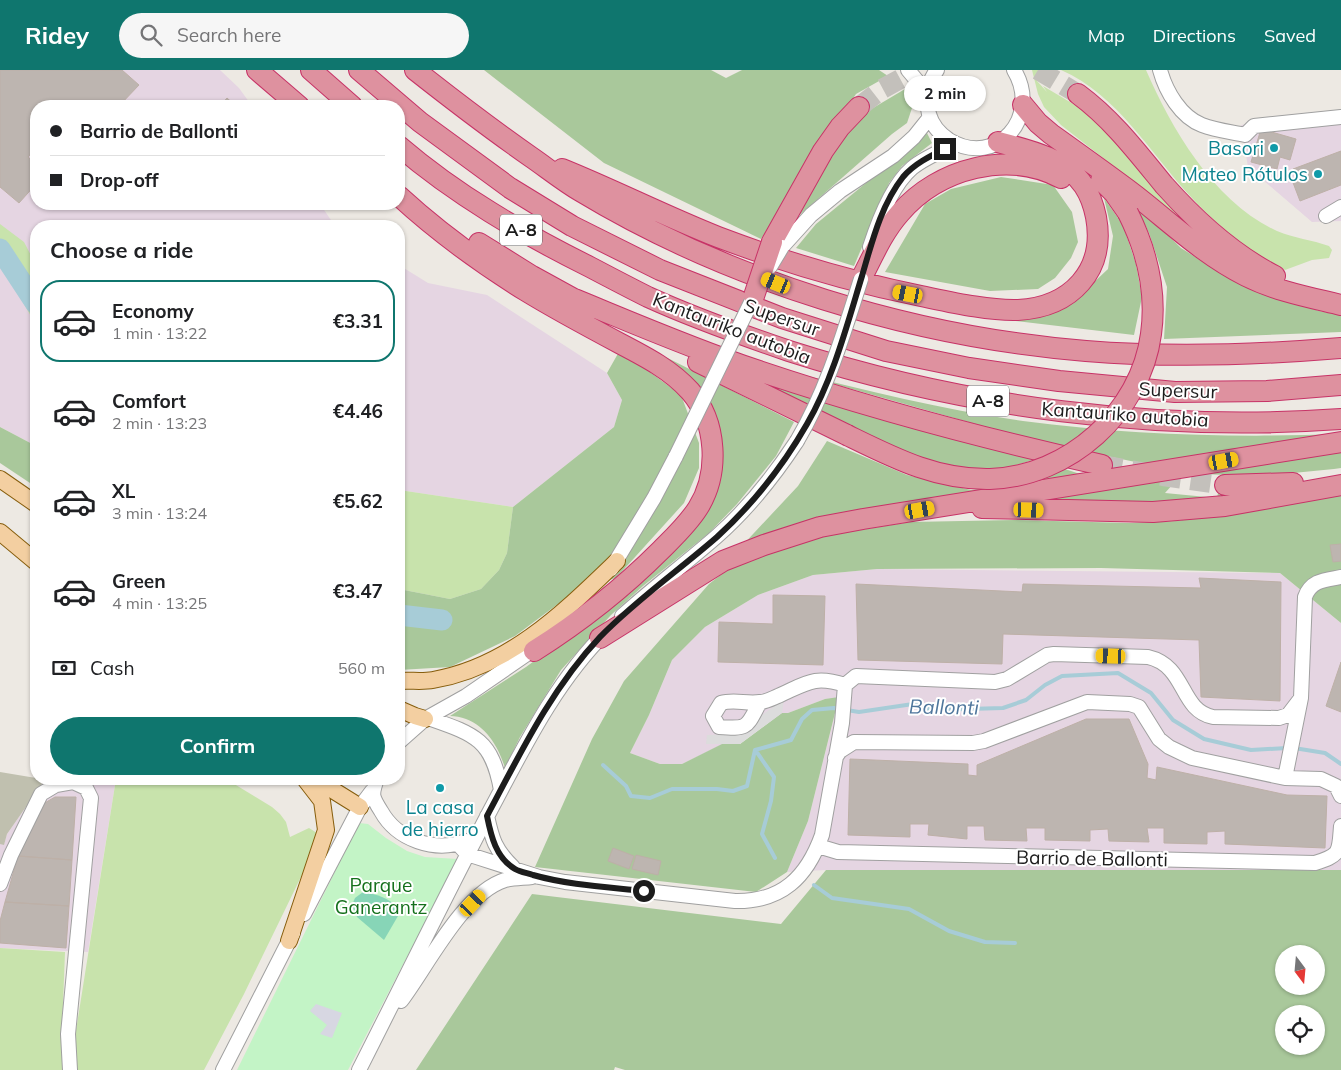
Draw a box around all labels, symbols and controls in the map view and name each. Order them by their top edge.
search box [119,13,469,58]
text: Ridey [25,20,89,50]
icon: search [137,21,165,49]
text: Search here [177,23,281,47]
text: Map [1088,24,1125,47]
text: Directions [1153,24,1236,47]
text: Saved [1264,24,1316,47]
callout: 2 min [904,77,986,112]
text: 2 min [924,83,966,103]
text: Barrio de Ballonti [80,119,238,143]
place label: Basori [1208,136,1264,160]
route end [934,138,956,160]
marker: Basori [1268,142,1280,154]
place label: Mateo Rótulos [1182,162,1308,186]
text: Drop-off [80,168,158,192]
marker: Mateo Rótulos [1312,168,1324,180]
road number: A-8 [500,214,542,246]
text: Choose a ride [50,236,193,264]
car [759,270,792,296]
car [891,284,924,304]
street label: Kantauriko autobia [650,287,814,369]
street label: Supersur [741,293,823,341]
icon: car [52,299,97,344]
text: Economy [112,299,194,323]
text: €3.31 [333,309,383,333]
text: 1 min · 13:22 [112,323,207,343]
street label: Supersur [1138,377,1218,403]
road number: A-8 [967,386,1009,416]
icon: car [52,389,97,434]
text: Comfort [112,389,186,413]
street label: Kantauriko autobia [1041,396,1209,432]
text: €4.46 [333,399,383,423]
text: 2 min · 13:23 [112,413,207,433]
car [1207,451,1240,471]
icon: car [52,479,97,524]
text: XL [112,479,135,503]
text: €5.62 [333,489,383,513]
car [903,500,936,520]
car [1013,502,1044,518]
text: 3 min · 13:24 [112,503,207,523]
icon: car [52,569,97,614]
text: Green [112,569,166,593]
text: €3.47 [333,579,383,603]
text: 4 min · 13:25 [112,593,207,613]
car [1095,648,1126,664]
icon: cash [50,654,78,682]
text: Cash [90,656,135,680]
text: 560 m [338,658,385,678]
water label: Ballonti [909,693,979,720]
button: Confirm [50,717,385,775]
marker: La casa de hierro [434,782,446,794]
place label: La casa de hierro [401,795,479,841]
street label: Barrio de Ballonti [1016,845,1168,871]
park label: Parque Ganerantz [335,873,427,919]
route start [633,880,655,902]
car [457,887,488,919]
north arrow [1275,945,1325,995]
map controls [1275,945,1325,1055]
button: locate [1275,1005,1325,1055]

